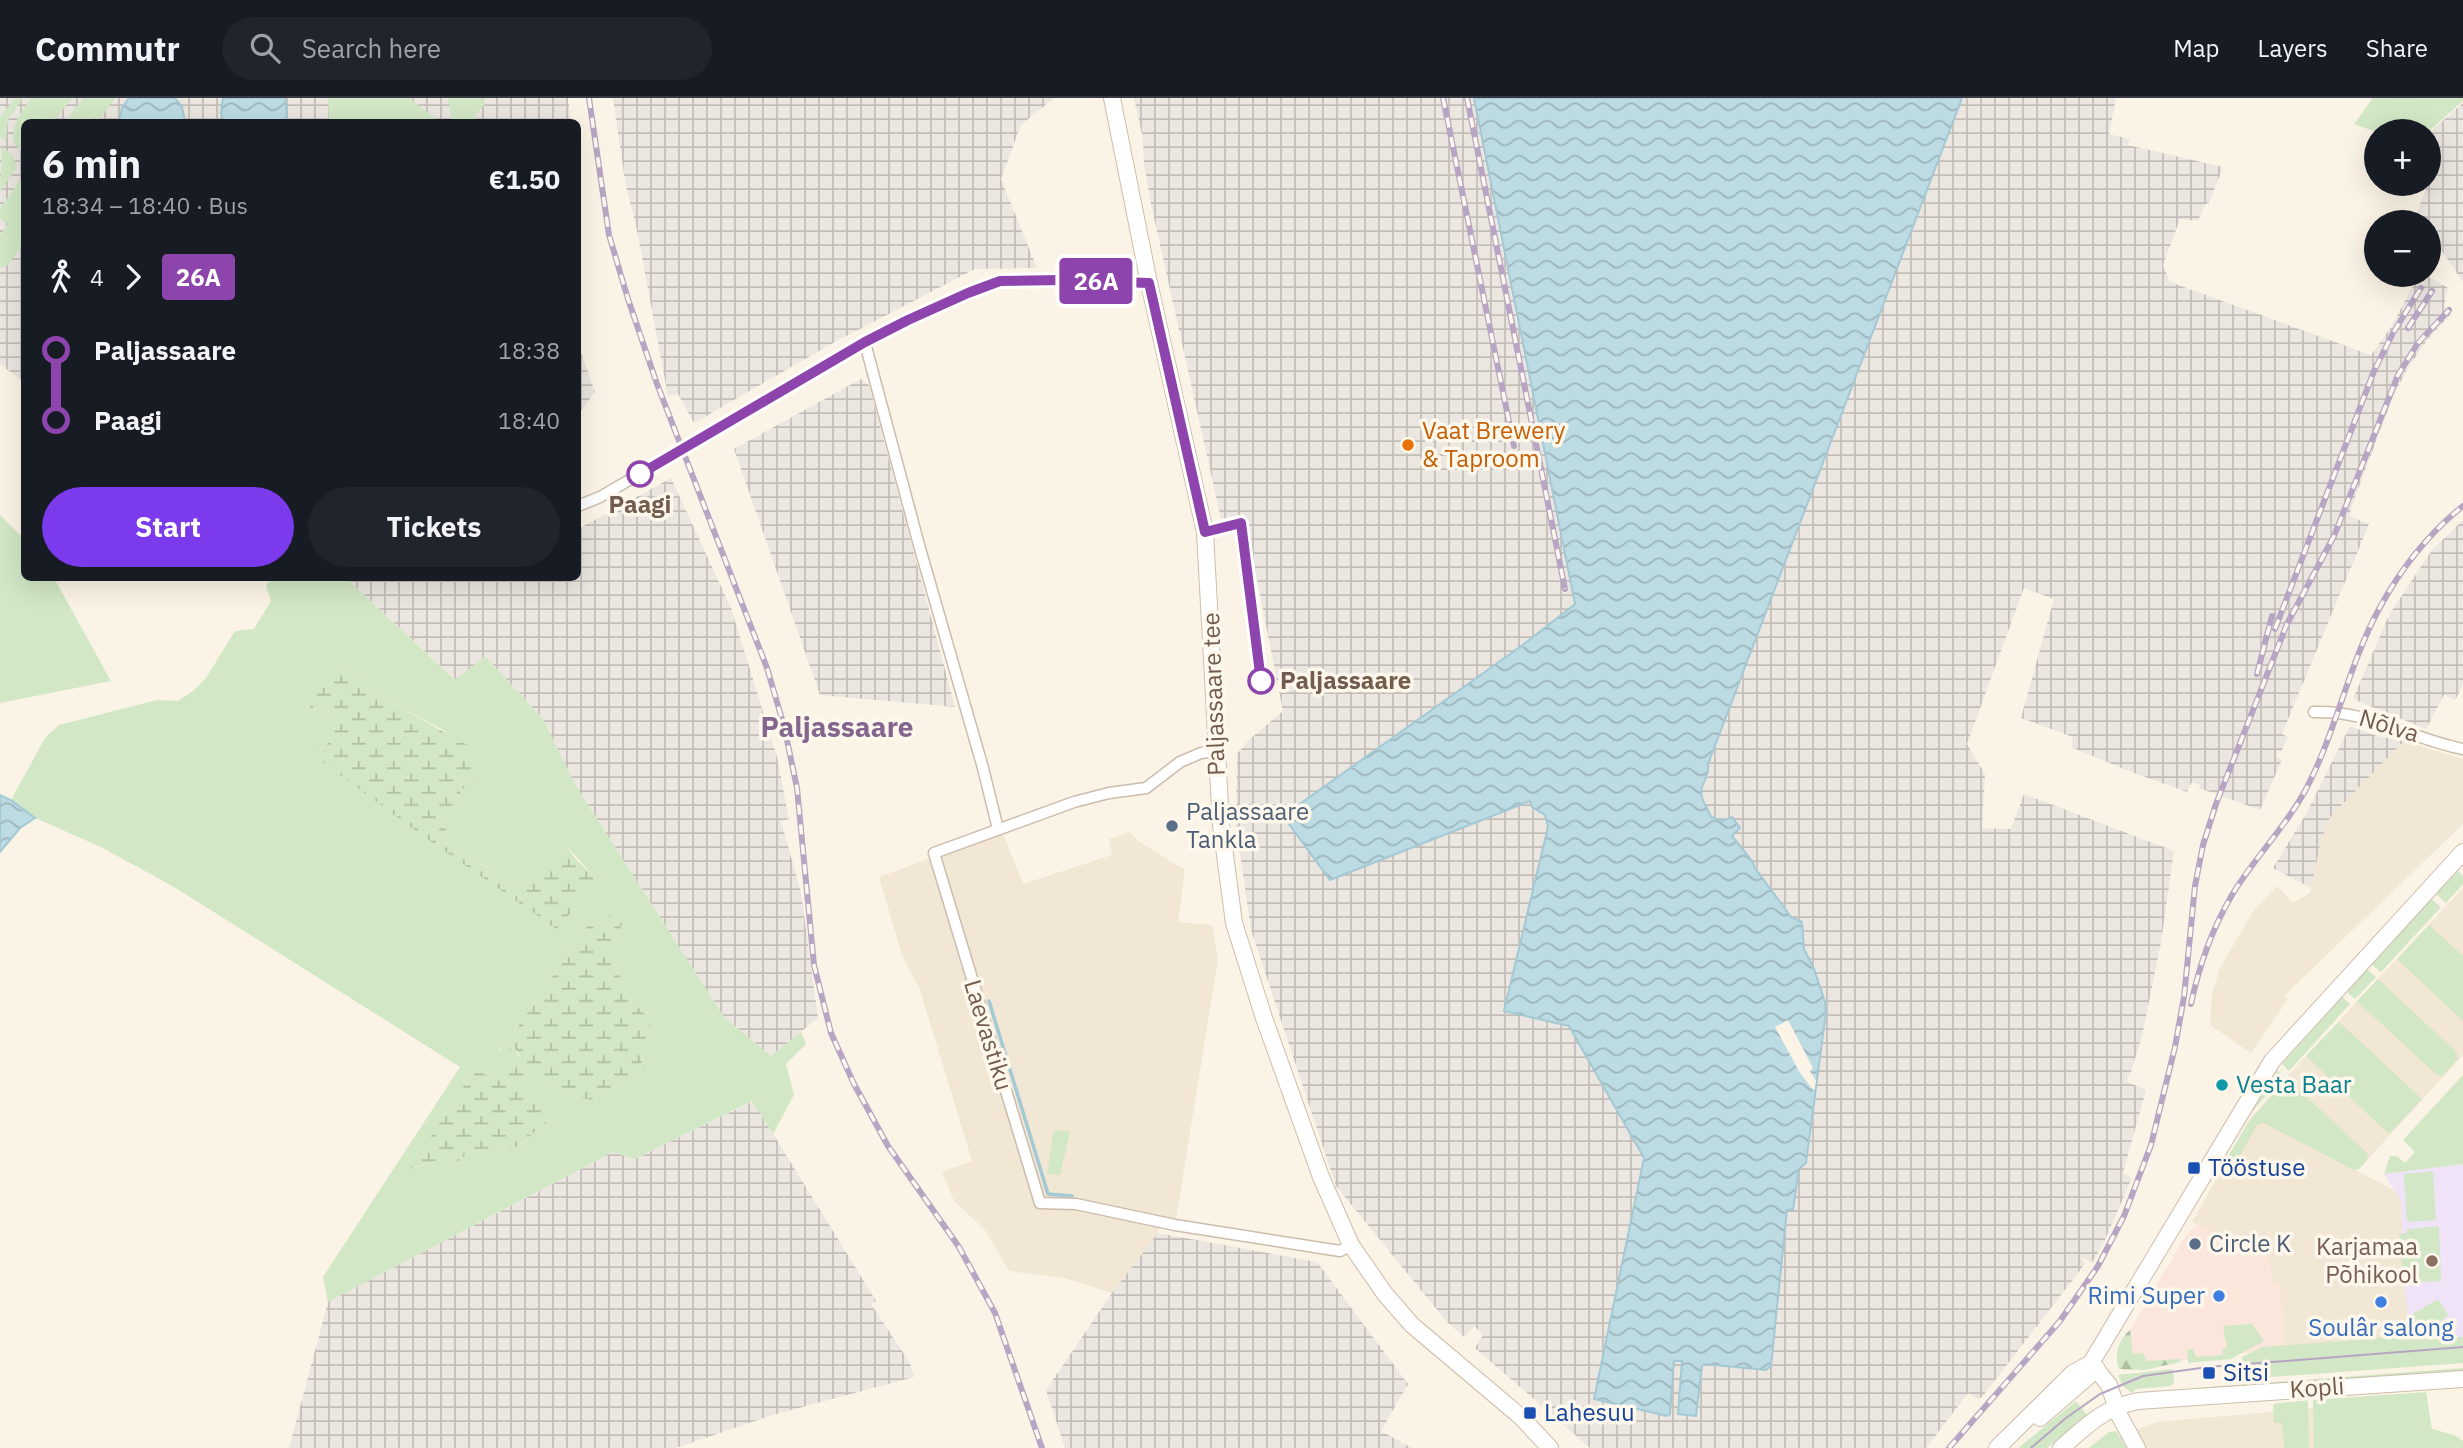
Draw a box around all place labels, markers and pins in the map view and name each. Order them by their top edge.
place label: Vaat Brewery & Taproom [1422,414,1566,474]
marker: Vaat Brewery & Taproom [1400,437,1416,453]
marker: Paagi [627,461,653,487]
place label: Paagi [609,488,671,520]
place label: Paljassaare [1280,664,1411,696]
marker: Paljassaare [1248,668,1274,694]
place label: Paljassaare Tankla [1186,795,1309,855]
marker: Paljassaare Tankla [1164,818,1180,834]
place label: Vesta Baar [2236,1068,2352,1100]
marker: Vesta Baar [2214,1077,2230,1093]
place label: Tööstuse [2208,1151,2306,1183]
marker: Tööstuse [2186,1160,2202,1176]
place label: Circle K [2209,1227,2291,1259]
place label: Karjamaa Põhikool [2316,1230,2418,1290]
marker: Circle K [2187,1236,2203,1252]
marker: Karjamaa Põhikool [2424,1253,2440,1269]
place label: Rimi Super [2088,1279,2205,1311]
marker: Rimi Super [2211,1288,2227,1304]
marker: Soulâr salong [2373,1294,2389,1310]
place label: Soulâr salong [2308,1311,2454,1343]
place label: Sitsi [2223,1356,2269,1388]
marker: Sitsi [2201,1365,2217,1381]
place label: Lahesuu [1544,1396,1635,1428]
marker: Lahesuu [1522,1405,1538,1421]

